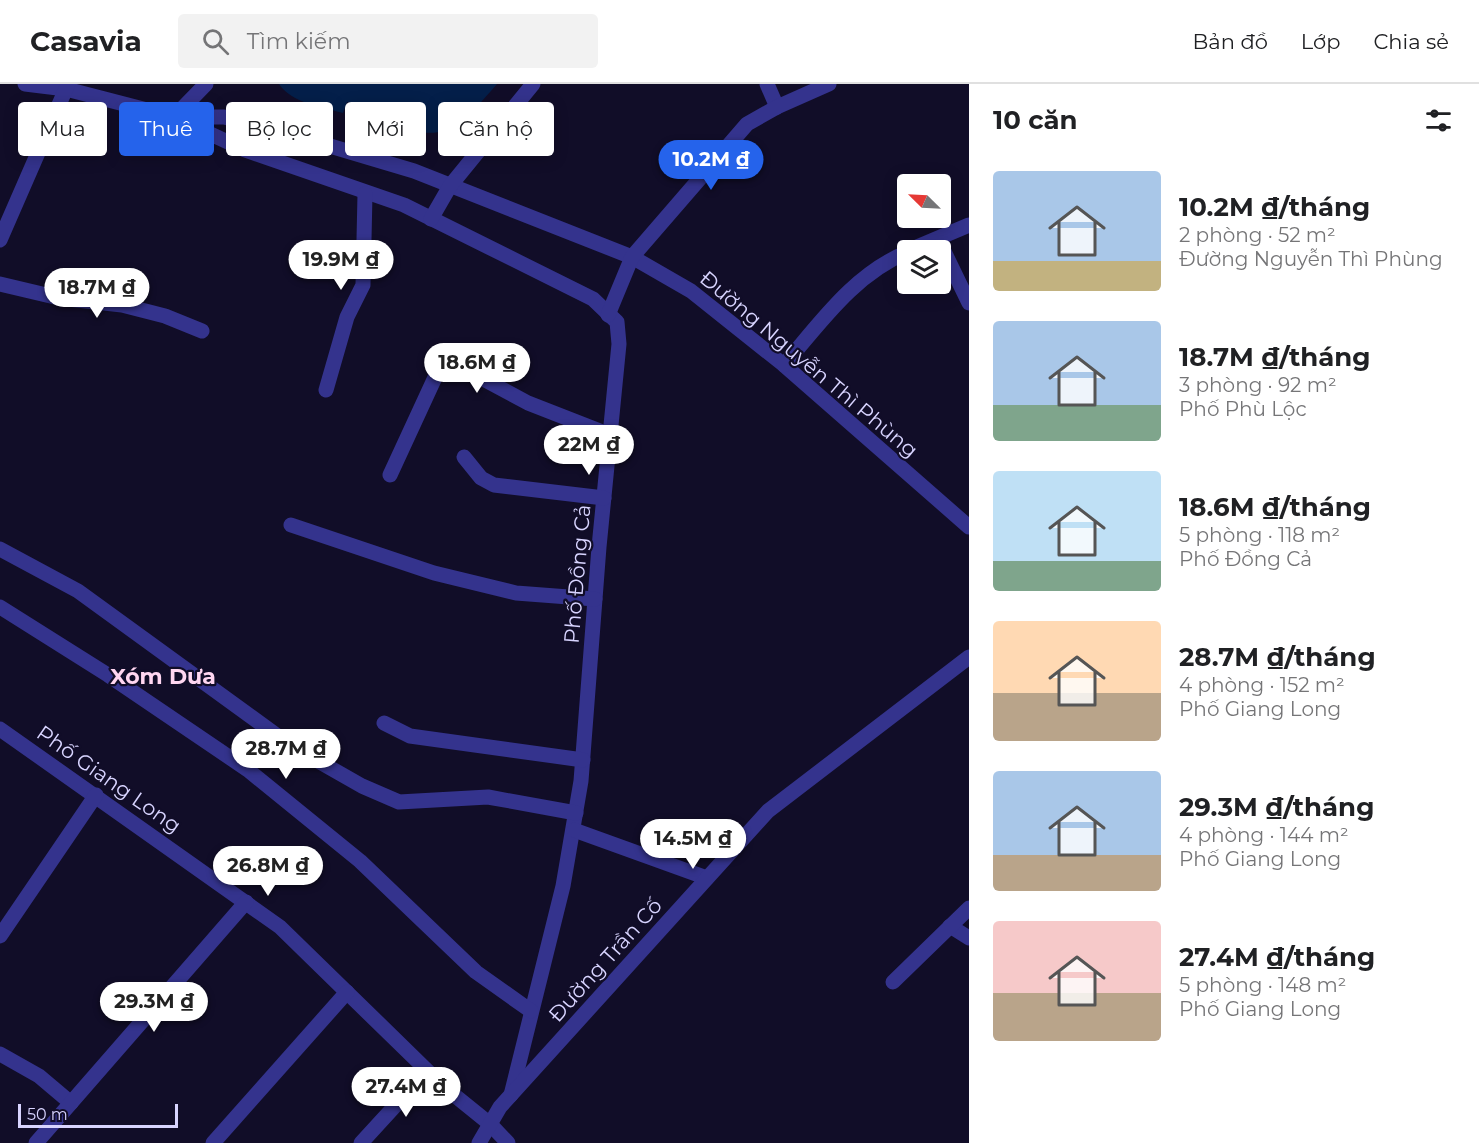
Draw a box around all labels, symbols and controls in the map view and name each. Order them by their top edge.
search box [178,14,598,68]
text: Casavia [30,24,142,58]
icon: search [199,25,232,58]
text: Tìm kiếm [247,28,351,55]
text: Bản đồ [1192,29,1268,54]
text: Lớp [1301,29,1340,54]
text: Chia sẻ [1373,29,1449,54]
chip: Mua [18,102,107,156]
chip: Thuê [119,102,214,156]
chip: Bộ lọc [226,102,333,156]
chip: Mới [345,102,426,156]
chip: Căn hộ [438,102,554,156]
text: 10 căn [993,104,1078,136]
icon: filters [1422,104,1455,137]
pin: 10.2M ₫ [656,140,766,191]
text: 10.2M ₫ [673,147,750,171]
north arrow [897,174,951,228]
map controls [897,174,951,294]
text: 10.2M ₫/tháng [1179,191,1370,223]
icon: home [1041,195,1113,267]
text: 2 phòng · 52 m² [1179,223,1336,247]
pin: 19.9M ₫ [286,240,396,291]
button: layers [897,240,951,294]
text: 19.9M ₫ [303,247,379,271]
text: Đường Nguyễn Thì Phùng [1179,247,1443,271]
street label: Đường Nguyễn Thì Phùng [695,265,923,463]
pin: 18.7M ₫ [42,268,152,319]
text: 18.7M ₫ [58,275,136,299]
text: 18.7M ₫/tháng [1179,341,1370,373]
pin: 18.6M ₫ [422,343,532,394]
icon: home [1041,345,1113,417]
text: 18.6M ₫ [438,350,516,374]
text: 3 phòng · 92 m² [1179,373,1336,397]
text: Phố Phù Lộc [1179,397,1307,421]
pin: 22M ₫ [547,425,631,476]
text: 22M ₫ [558,432,620,456]
text: 18.6M ₫/tháng [1179,491,1371,523]
icon: home [1041,495,1113,567]
street label: Phố Đồng Cả [558,503,596,645]
text: 5 phòng · 118 m² [1179,523,1340,547]
text: Phố Đồng Cả [1179,547,1312,571]
text: 28.7M ₫/tháng [1179,641,1376,673]
icon: home [1041,645,1113,717]
district label: Xóm Dưa [110,663,216,690]
text: 4 phòng · 152 m² [1179,673,1345,697]
text: Phố Giang Long [1179,697,1341,721]
street label: Phố Giang Long [32,720,186,838]
pin: 28.7M ₫ [231,729,341,780]
text: 28.7M ₫ [245,736,327,760]
text: 29.3M ₫/tháng [1179,791,1374,823]
icon: home [1041,795,1113,867]
pin: 14.5M ₫ [638,819,748,870]
text: 4 phòng · 144 m² [1179,823,1349,847]
text: 14.5M ₫ [654,826,732,850]
pin: 26.8M ₫ [213,846,323,897]
text: Phố Giang Long [1179,847,1341,871]
text: 26.8M ₫ [227,853,309,877]
street label: Đường Trần Cố [543,893,667,1027]
text: 27.4M ₫/tháng [1179,941,1375,973]
icon: home [1041,945,1113,1017]
text: 5 phòng · 148 m² [1179,973,1346,997]
pin: 29.3M ₫ [99,982,209,1033]
text: 29.3M ₫ [114,989,194,1013]
text: Phố Giang Long [1179,997,1341,1021]
pin: 27.4M ₫ [351,1067,461,1118]
text: 27.4M ₫ [366,1074,446,1098]
scale bar [18,1101,178,1128]
text: 50 m [27,1105,68,1124]

